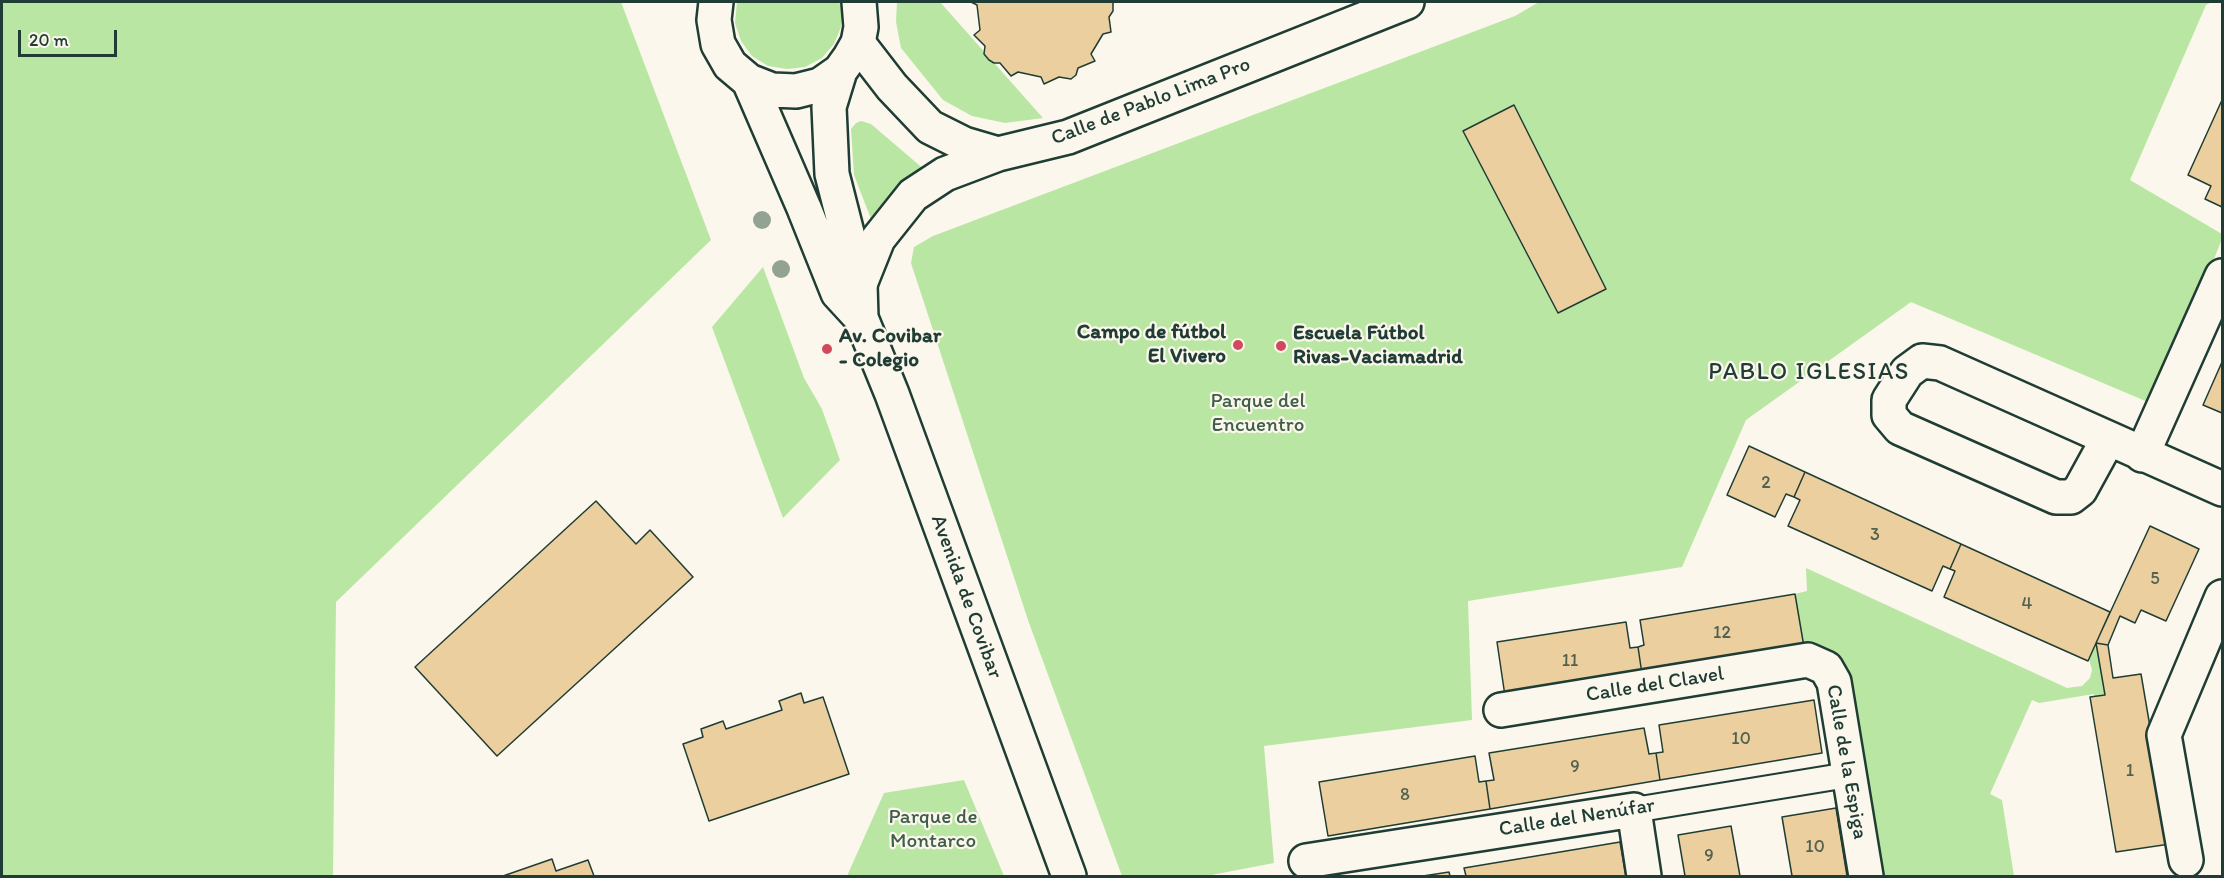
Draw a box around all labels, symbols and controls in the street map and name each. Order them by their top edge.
scale bar [21,18,120,56]
text: 20 m [29,29,69,51]
street label: Calle de Pablo Lima Pro [1048,52,1254,152]
place label: Campo de fútbol El Vivero [1077,320,1226,370]
place label: Escuela Fútbol Rivas-Vaciamadrid [1293,321,1463,371]
place label: Av. Covibar - Colegio [839,324,941,374]
marker: Campo de fútbol El Vivero [1231,338,1245,352]
marker: Escuela Fútbol Rivas-Vaciamadrid [1274,339,1288,353]
marker: Av. Covibar - Colegio [820,342,834,356]
district label: PABLO IGLESIAS [1708,359,1910,387]
park label: Parque del Encuentro [1210,389,1306,439]
house number: 2 [1761,472,1771,494]
street label: Avenida de Covibar [925,512,1007,682]
house number: 3 [1870,524,1880,546]
house number: 5 [2150,568,2160,590]
house number: 4 [2022,593,2032,615]
house number: 12 [1713,622,1731,644]
house number: 11 [1562,650,1578,672]
street label: Calle del Clavel [1584,662,1726,708]
street label: Calle de la Espiga [1820,683,1872,841]
house number: 10 [1731,728,1751,750]
house number: 9 [1570,756,1580,778]
house number: 1 [2126,760,2134,782]
house number: 8 [1400,784,1410,806]
street label: Calle del Nenúfar [1497,793,1657,843]
park label: Parque de Montarco [888,805,978,855]
house number: 10 [1805,836,1825,858]
house number: 9 [1704,845,1714,867]

